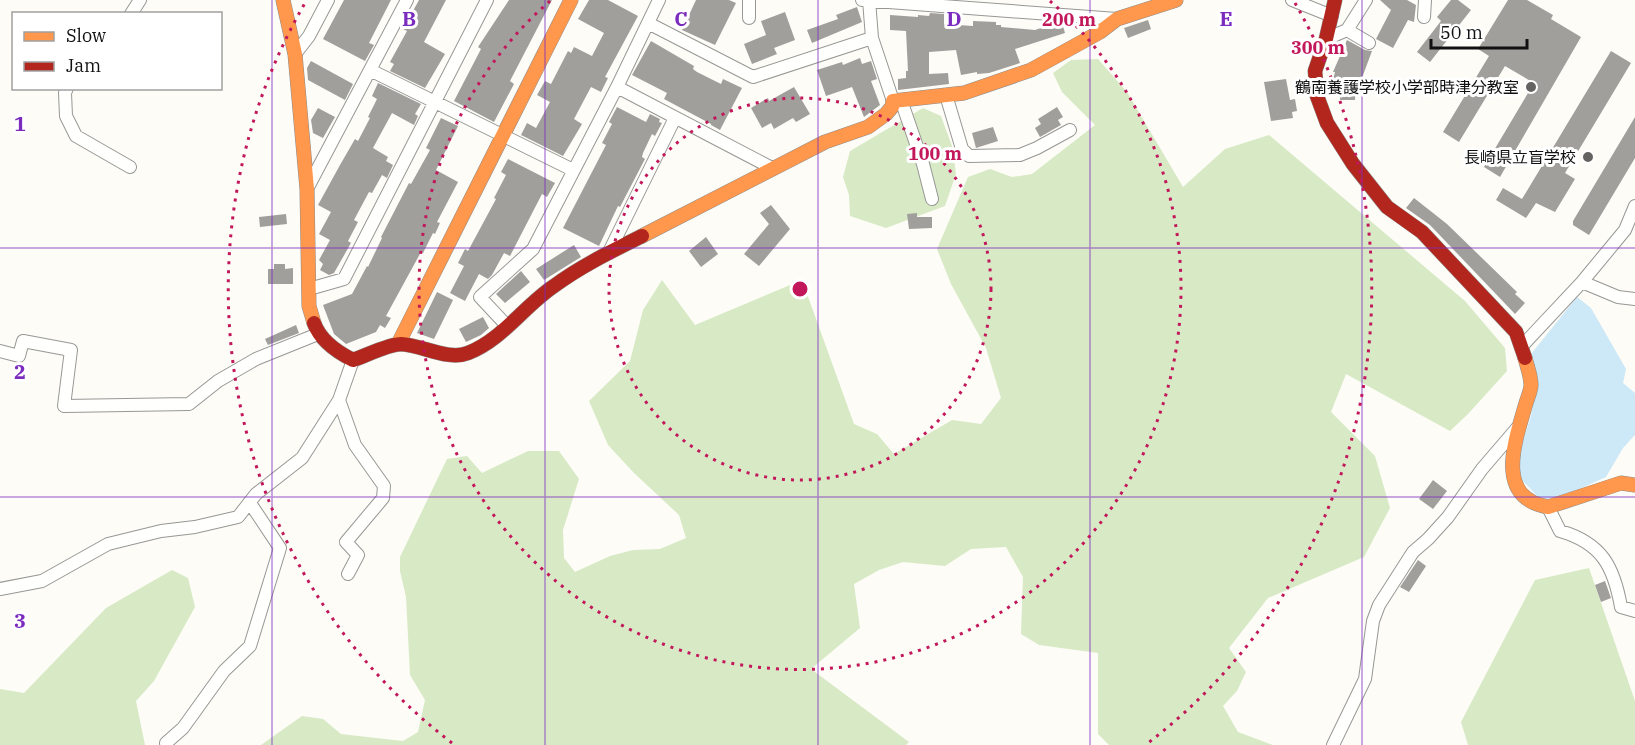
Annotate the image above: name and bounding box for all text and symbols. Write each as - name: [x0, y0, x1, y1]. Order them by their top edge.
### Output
- text: B: [402, 5, 416, 32]
- text: C: [674, 5, 688, 32]
- text: D: [946, 5, 962, 32]
- text: E: [1219, 5, 1233, 32]
- text: 200 m: [1042, 8, 1097, 31]
- legend: [12, 12, 222, 90]
- scale bar: [1431, 12, 1527, 50]
- text: 50 m: [1440, 21, 1483, 44]
- text: Slow: [66, 24, 106, 47]
- text: 300 m: [1291, 36, 1346, 59]
- text: Jam: [66, 54, 101, 77]
- place label: 鶴南養護学校小学部時津分教室: [1295, 77, 1519, 97]
- marker: 鶴南養護学校小学部時津分教室: [1524, 80, 1538, 94]
- text: 1: [14, 110, 26, 137]
- text: 100 m: [908, 142, 963, 165]
- place label: 長崎県立盲学校: [1464, 147, 1576, 167]
- marker: 長崎県立盲学校: [1581, 150, 1595, 164]
- centre of rings: [790, 279, 810, 299]
- text: 2: [14, 358, 26, 385]
- text: 3: [14, 607, 26, 634]

